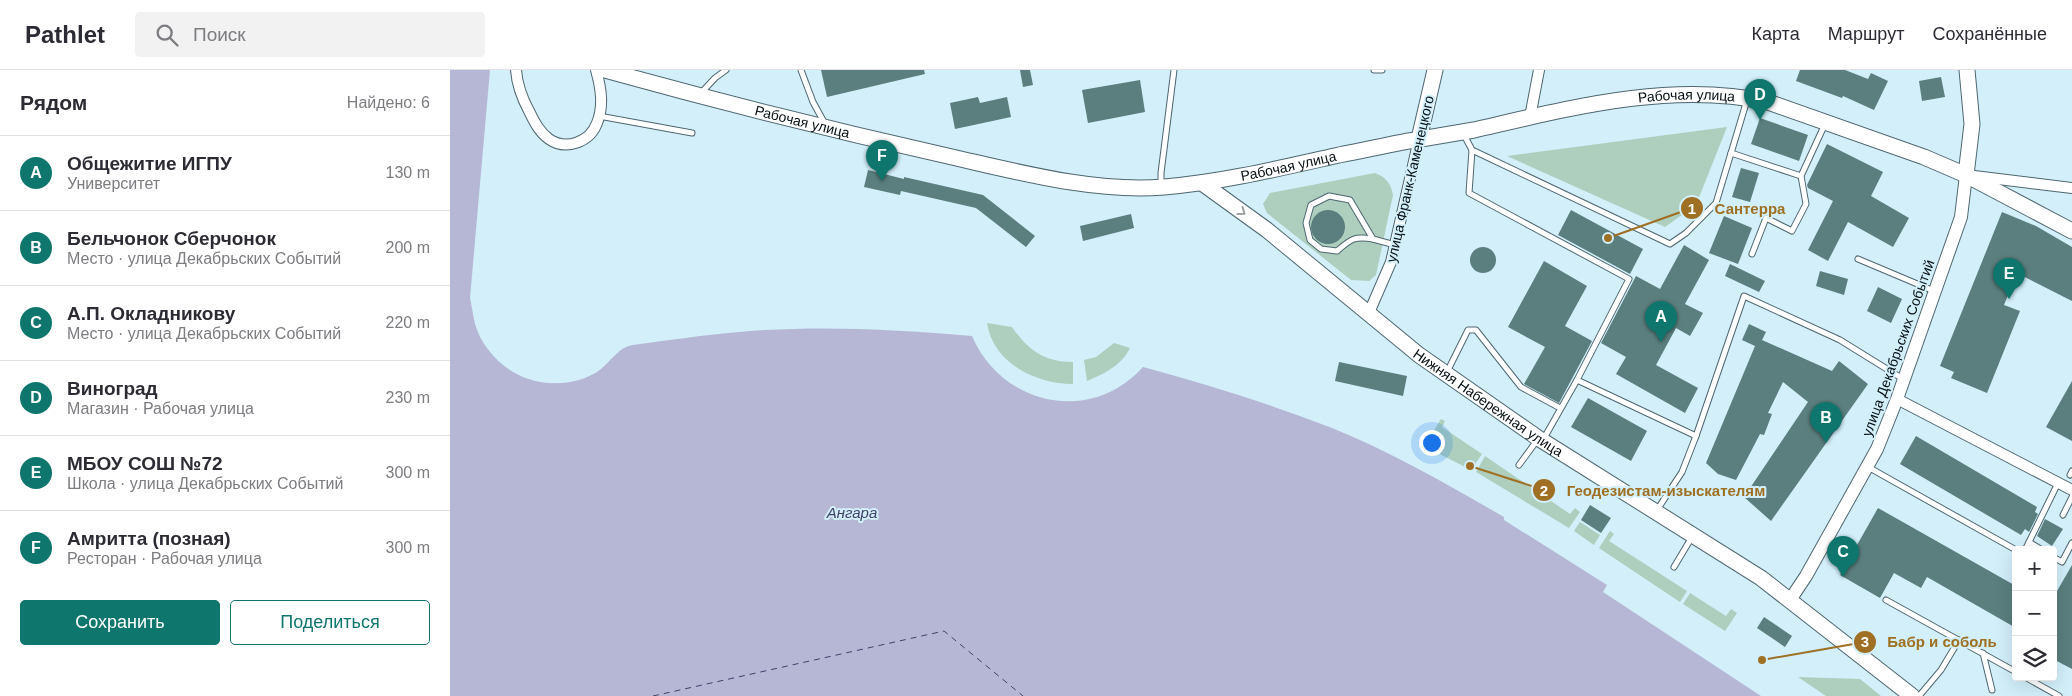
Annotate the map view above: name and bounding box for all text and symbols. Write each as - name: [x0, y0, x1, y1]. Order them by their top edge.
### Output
- search box: [135, 12, 485, 57]
- text: Pathlet: [25, 21, 105, 48]
- icon: search: [153, 21, 181, 49]
- text: Поиск: [193, 24, 246, 45]
- text: Карта: [1752, 24, 1800, 44]
- text: Маршрут: [1828, 24, 1904, 44]
- text: Сохранённые: [1932, 24, 2047, 44]
- pin: D: [1744, 79, 1776, 120]
- street label: Рабочая улица: [1637, 86, 1736, 106]
- text: Рядом: [20, 91, 87, 114]
- text: Найдено: 6: [347, 94, 430, 111]
- street label: улица Франк-Каменецкого: [1383, 94, 1437, 264]
- street label: Рабочая улица: [753, 102, 852, 141]
- pin: F: [866, 140, 898, 181]
- street label: Рабочая улица: [1239, 148, 1338, 184]
- text: Общежитие ИГПУ: [67, 153, 232, 174]
- text: A: [30, 164, 42, 181]
- text: 130 m: [386, 164, 430, 181]
- text: Университет: [67, 175, 160, 192]
- callout: Сантерра: [1680, 193, 1796, 223]
- text: 1: [1688, 200, 1696, 217]
- text: Сантерра: [1715, 200, 1786, 217]
- one-way arrow: [1236, 205, 1245, 215]
- text: Бельчонок Сберчонок: [67, 228, 276, 249]
- text: B: [30, 239, 42, 256]
- text: 200 m: [386, 239, 430, 256]
- text: Место · улица Декабрьских Событий: [67, 250, 341, 267]
- street label: улица Декабрьских Событий: [1859, 257, 1937, 439]
- pin: E: [1993, 258, 2025, 299]
- pin: A: [1645, 301, 1677, 342]
- text: А.П. Окладникову: [67, 303, 235, 324]
- text: C: [30, 314, 42, 331]
- text: 220 m: [386, 314, 430, 331]
- text: Место · улица Декабрьских Событий: [67, 325, 341, 342]
- street label: Нижняя Набережная улица: [1410, 346, 1566, 460]
- text: Виноград: [67, 378, 158, 399]
- text: D: [30, 389, 42, 406]
- text: 230 m: [386, 389, 430, 406]
- text: Магазин · Рабочая улица: [67, 400, 254, 417]
- pin: B: [1810, 402, 1842, 443]
- your location: [1419, 430, 1445, 456]
- text: МБОУ СОШ №72: [67, 453, 223, 474]
- text: E: [31, 464, 41, 481]
- text: 300 m: [386, 464, 430, 481]
- text: Школа · улица Декабрьских Событий: [67, 475, 343, 492]
- callout: Геодезистам-изыскателям: [1531, 475, 1775, 505]
- text: 2: [1540, 482, 1548, 499]
- text: Геодезистам-изыскателям: [1567, 482, 1765, 499]
- water label: Ангара: [826, 504, 877, 521]
- text: Амритта (позная): [67, 528, 231, 549]
- pin: C: [1827, 536, 1859, 577]
- text: F: [31, 539, 41, 556]
- text: 300 m: [386, 539, 430, 556]
- map controls: [2012, 546, 2057, 681]
- button: +: [2012, 546, 2057, 591]
- text: Ресторан · Рабочая улица: [67, 550, 262, 567]
- button: −: [2012, 591, 2057, 636]
- button: Сохранить: [20, 600, 220, 645]
- button: Поделиться: [230, 600, 430, 645]
- callout: Бабр и соболь: [1852, 627, 2007, 657]
- text: 3: [1861, 633, 1869, 650]
- text: Бабр и соболь: [1887, 633, 1997, 650]
- button: layers: [2012, 636, 2057, 681]

